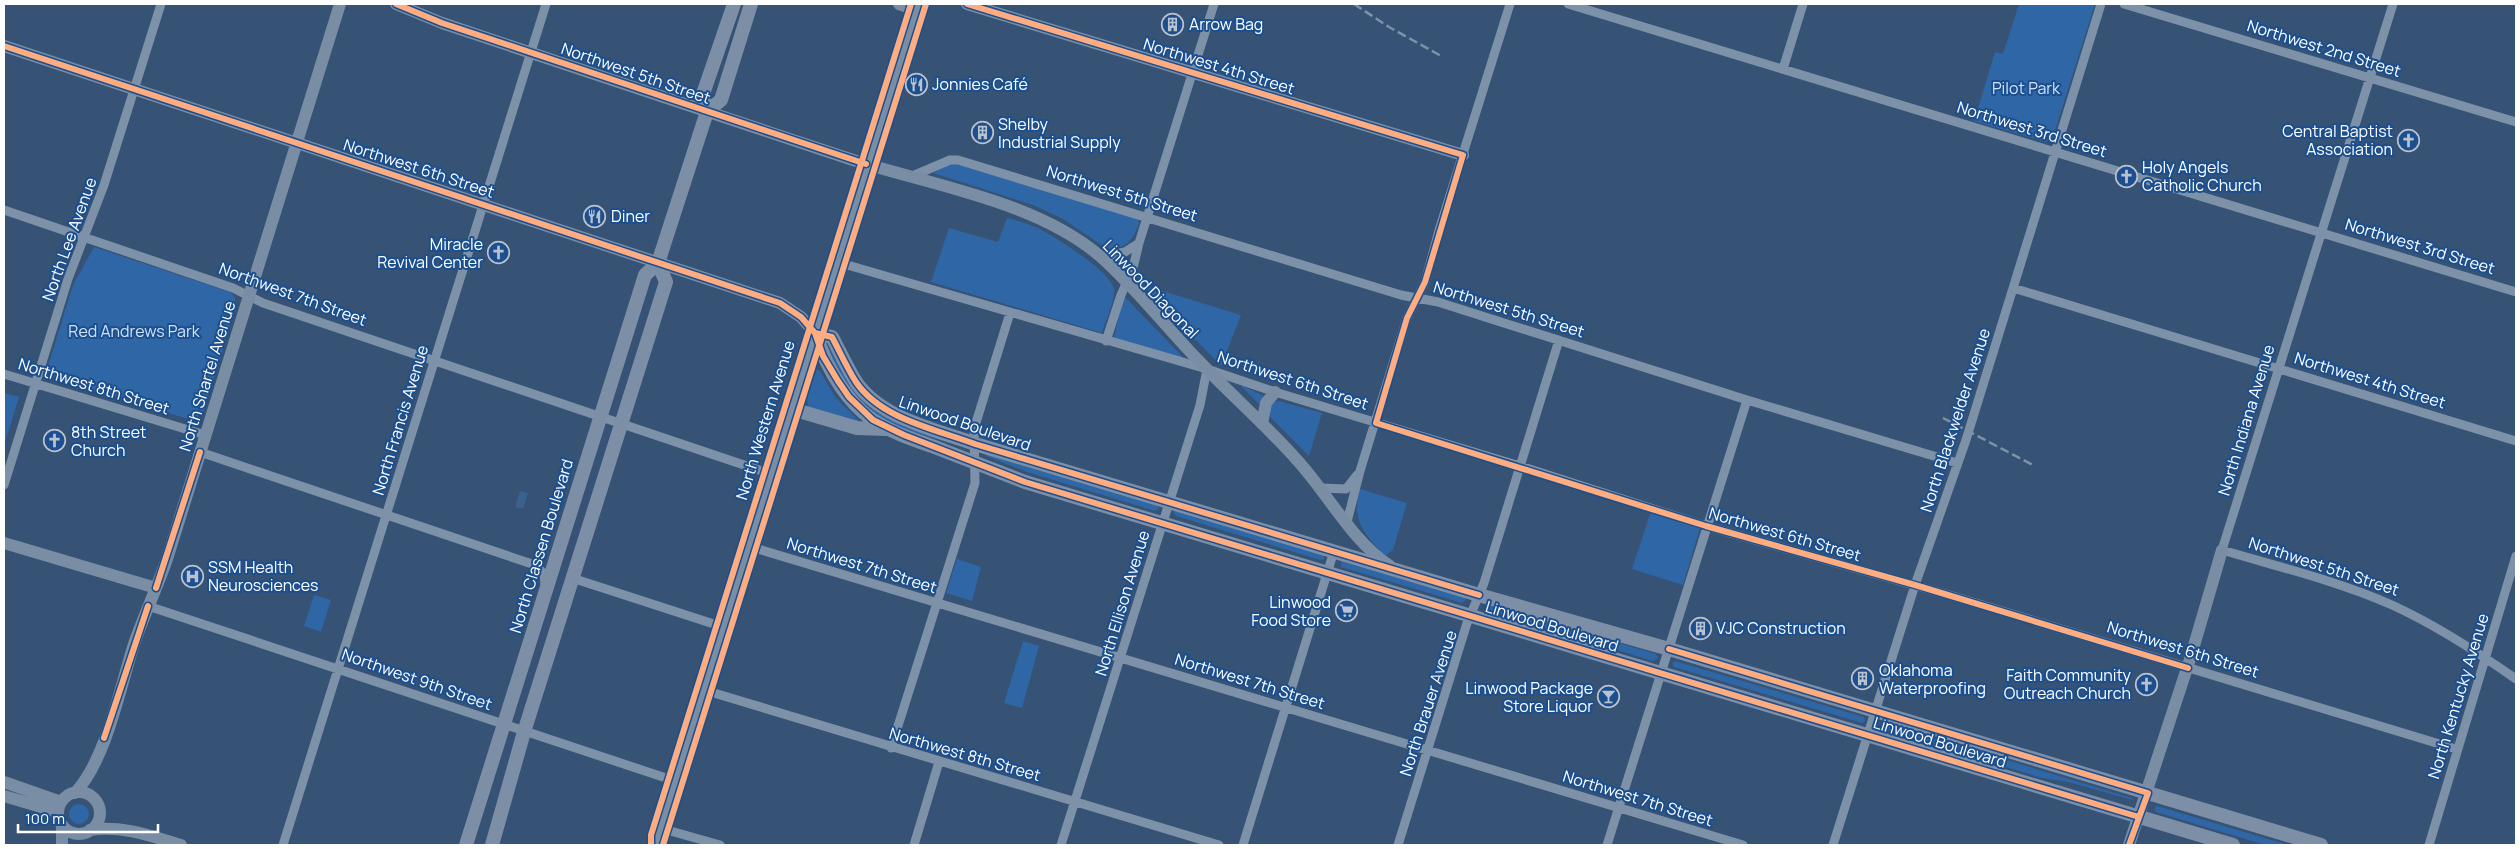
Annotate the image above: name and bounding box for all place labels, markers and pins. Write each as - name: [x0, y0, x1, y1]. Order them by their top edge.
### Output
- building icon: Arrow Bag: [1161, 12, 1185, 36]
- place label: Arrow Bag: [1189, 13, 1263, 35]
- restaurant icon: Jonnies Café: [904, 72, 928, 96]
- place label: Jonnies Café: [932, 73, 1028, 95]
- place label: Shelby Industrial Supply: [998, 113, 1121, 153]
- place label: Central Baptist Association: [2282, 120, 2393, 160]
- building icon: Shelby Industrial Supply: [970, 121, 994, 145]
- church icon: Central Baptist Association: [2397, 128, 2421, 152]
- place label: Holy Angels Catholic Church: [2142, 156, 2262, 196]
- church icon: Holy Angels Catholic Church: [2114, 164, 2138, 188]
- restaurant icon: Diner: [583, 204, 607, 228]
- place label: Diner: [611, 205, 650, 227]
- place label: Miracle Revival Center: [377, 233, 483, 273]
- church icon: Miracle Revival Center: [487, 241, 511, 265]
- place label: 8th Street Church: [71, 421, 146, 461]
- church icon: 8th Street Church: [43, 429, 67, 453]
- place label: SSM Health Neurosciences: [208, 556, 318, 596]
- hospital icon: SSM Health Neurosciences: [180, 564, 204, 588]
- place label: Linwood Food Store: [1251, 591, 1331, 631]
- supermarket icon: Linwood Food Store: [1335, 599, 1359, 623]
- building icon: VJC Construction: [1688, 616, 1712, 640]
- place label: VJC Construction: [1716, 617, 1846, 639]
- place label: Oklahoma Waterproofing: [1879, 659, 1986, 699]
- place label: Faith Community Outreach Church: [2004, 664, 2132, 704]
- building icon: Oklahoma Waterproofing: [1851, 667, 1875, 691]
- church icon: Faith Community Outreach Church: [2135, 672, 2159, 696]
- place label: Linwood Package Store Liquor: [1465, 677, 1593, 717]
- bar icon: Linwood Package Store Liquor: [1597, 685, 1621, 709]

